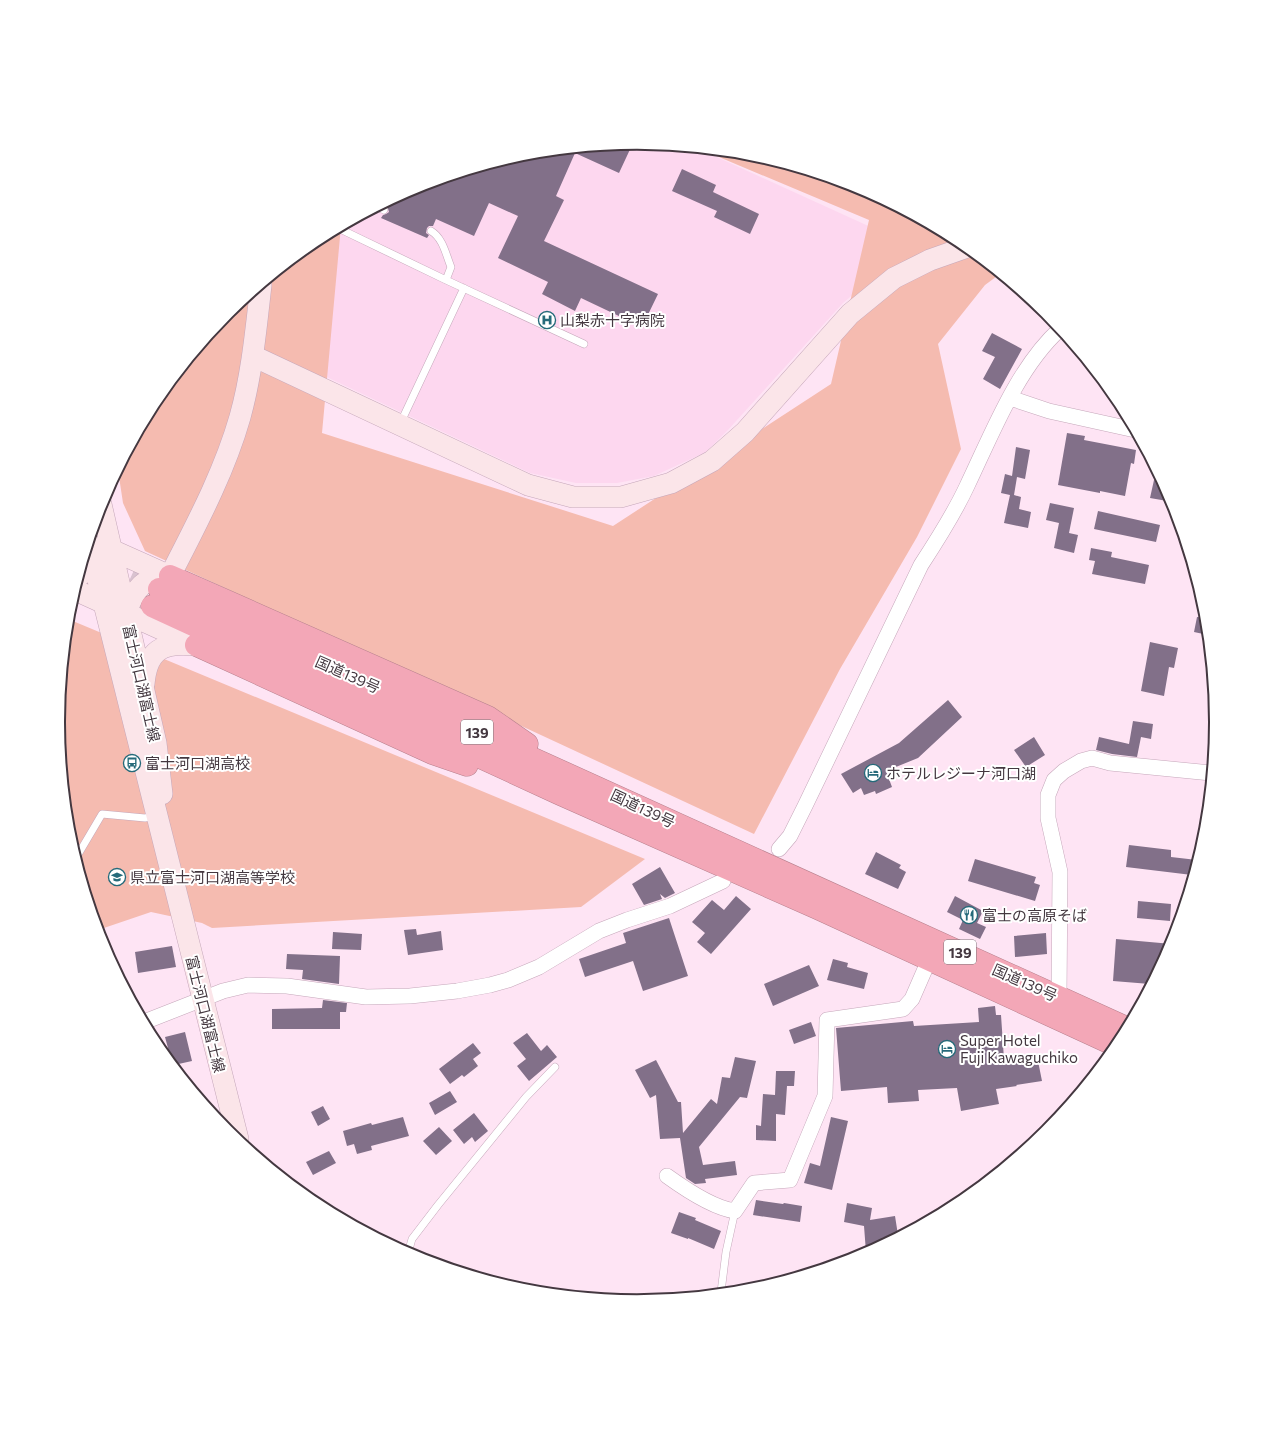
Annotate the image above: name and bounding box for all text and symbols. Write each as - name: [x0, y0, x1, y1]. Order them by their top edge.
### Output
- hospital icon: 山梨赤十字病院: [537, 310, 557, 330]
- place label: 山梨赤十字病院: [560, 311, 665, 329]
- street label: 富士河口湖富士線: [120, 623, 164, 743]
- street label: 国道139号: [313, 652, 383, 696]
- road number: 139: [461, 720, 493, 744]
- bus stop icon: 富士河口湖高校: [122, 753, 142, 773]
- place label: 富士河口湖高校: [145, 754, 250, 772]
- hotel icon: ホテルレジーナ河口湖: [863, 763, 883, 783]
- place label: ホテルレジーナ河口湖: [886, 764, 1036, 782]
- street label: 国道139号: [608, 785, 678, 831]
- school or university icon: 県立富士河口湖高等学校: [107, 867, 127, 887]
- place label: 県立富士河口湖高等学校: [130, 868, 295, 886]
- restaurant icon: 富士の高原そば: [959, 905, 979, 925]
- place label: 富士の高原そば: [982, 906, 1087, 924]
- road number: 139: [944, 940, 976, 964]
- street label: 富士河口湖富士線: [183, 954, 229, 1074]
- street label: 国道139号: [990, 960, 1060, 1004]
- place label: Super Hotel Fuji Kawaguchiko: [960, 1031, 1078, 1066]
- hotel icon: Super Hotel Fuji Kawaguchiko: [937, 1039, 957, 1059]

